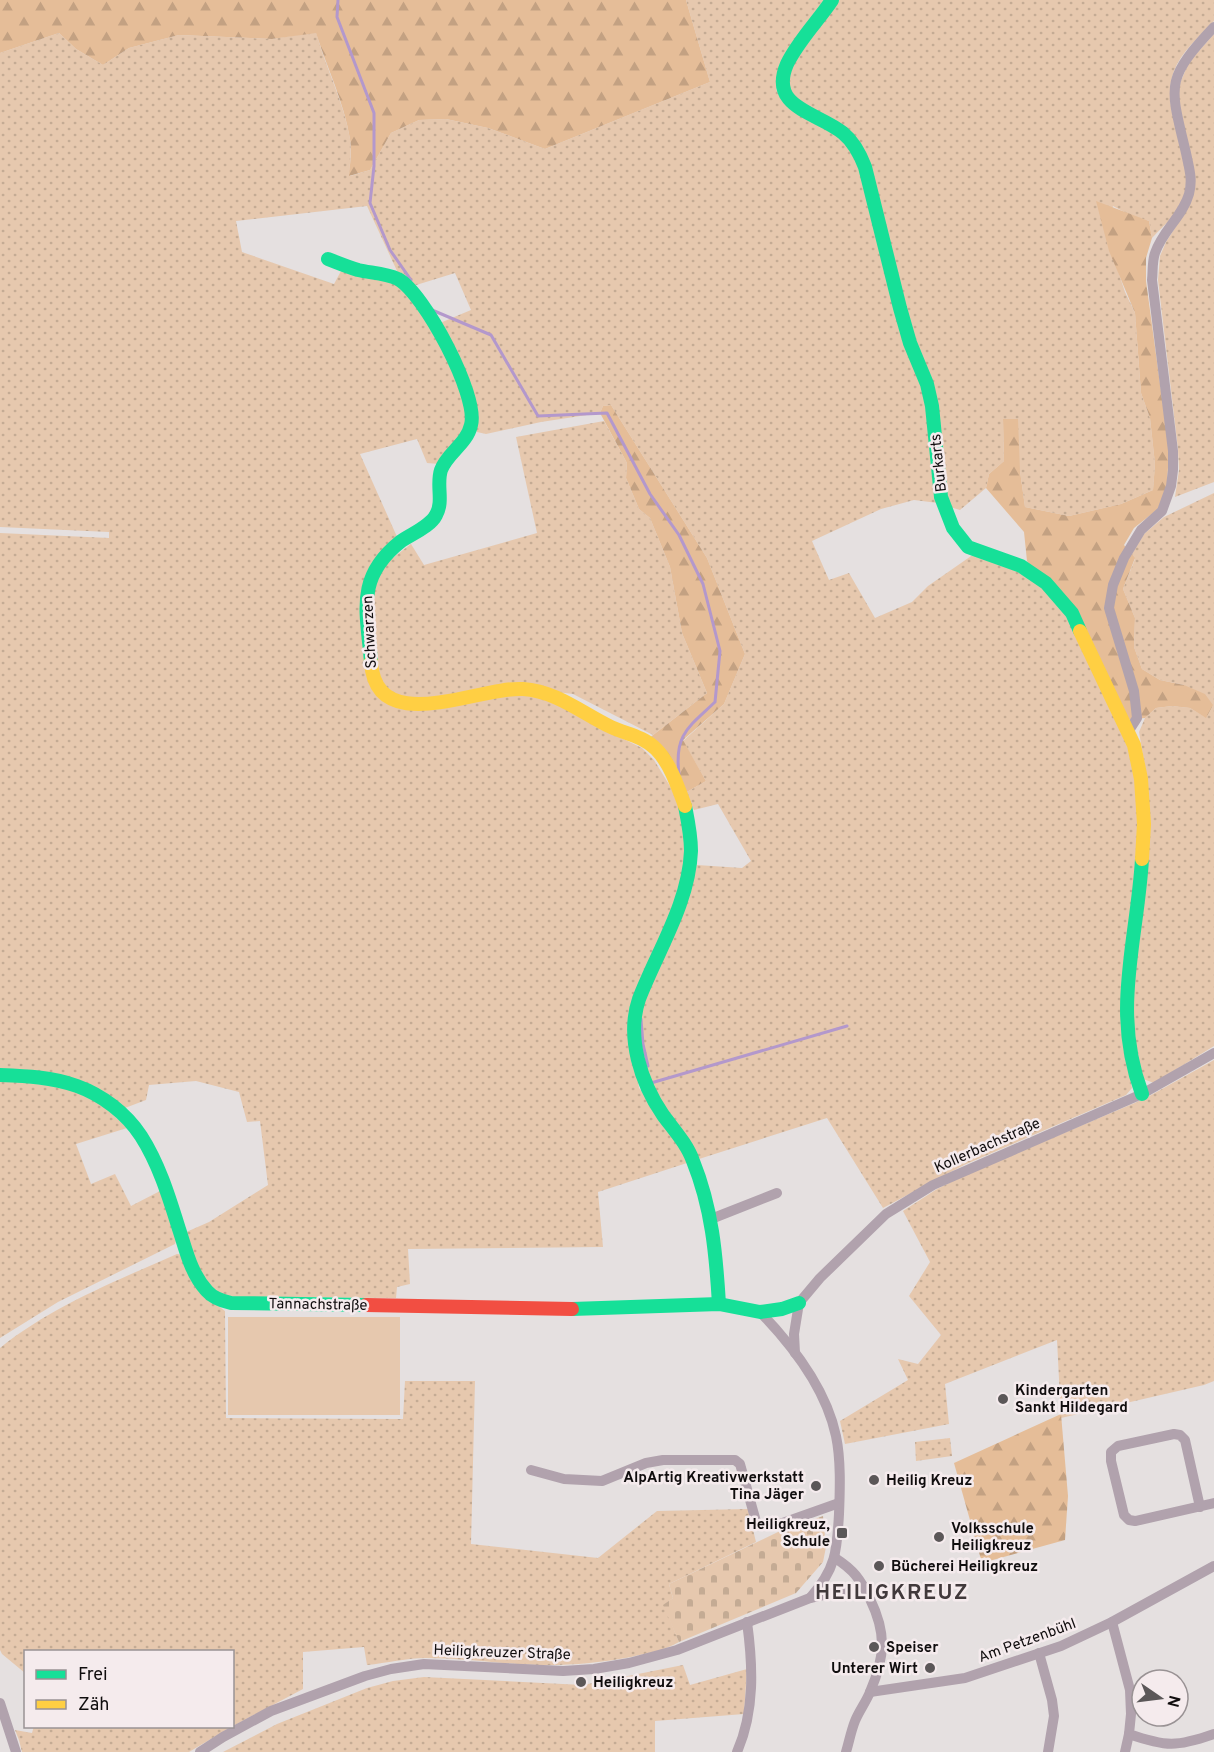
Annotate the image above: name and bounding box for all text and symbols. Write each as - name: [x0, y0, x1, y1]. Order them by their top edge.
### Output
- street label: Burkarts: [927, 433, 952, 493]
- street label: Schwarzen: [359, 595, 382, 669]
- street label: Kollerbachstraße: [932, 1114, 1044, 1178]
- street label: Tannachstraße: [268, 1295, 368, 1316]
- place label: Kindergarten Sankt Hildegard: [1015, 1382, 1128, 1418]
- marker: Kindergarten Sankt Hildegard: [996, 1392, 1010, 1406]
- place label: AlpArtig Kreativwerkstatt Tina Jäger: [623, 1469, 805, 1505]
- place label: Heilig Kreuz: [886, 1472, 972, 1491]
- marker: Heilig Kreuz: [867, 1473, 881, 1487]
- marker: AlpArtig Kreativwerkstatt Tina Jäger: [809, 1479, 823, 1493]
- place label: Heiligkreuz, Schule: [746, 1516, 830, 1552]
- place label: Volksschule Heiligkreuz: [951, 1520, 1034, 1556]
- marker: Heiligkreuz, Schule: [835, 1526, 849, 1540]
- marker: Volksschule Heiligkreuz: [932, 1530, 946, 1544]
- place label: Bücherei Heiligkreuz: [891, 1558, 1038, 1577]
- marker: Bücherei Heiligkreuz: [872, 1559, 886, 1573]
- district label: HEILIGKREUZ: [815, 1580, 969, 1607]
- street label: Am Petzenbühl: [976, 1615, 1079, 1668]
- place label: Speiser: [886, 1639, 939, 1658]
- marker: Speiser: [867, 1640, 881, 1654]
- street label: Heiligkreuzer Straße: [433, 1642, 571, 1665]
- legend: [24, 1650, 234, 1728]
- place label: Unterer Wirt: [831, 1660, 918, 1679]
- marker: Unterer Wirt: [923, 1661, 937, 1675]
- text: Frei: [78, 1664, 108, 1687]
- north arrow: [1130, 1668, 1190, 1728]
- place label: Heiligkreuz: [593, 1674, 673, 1693]
- marker: Heiligkreuz: [574, 1675, 588, 1689]
- text: N: [1162, 1693, 1184, 1709]
- text: Zäh: [78, 1694, 109, 1717]

